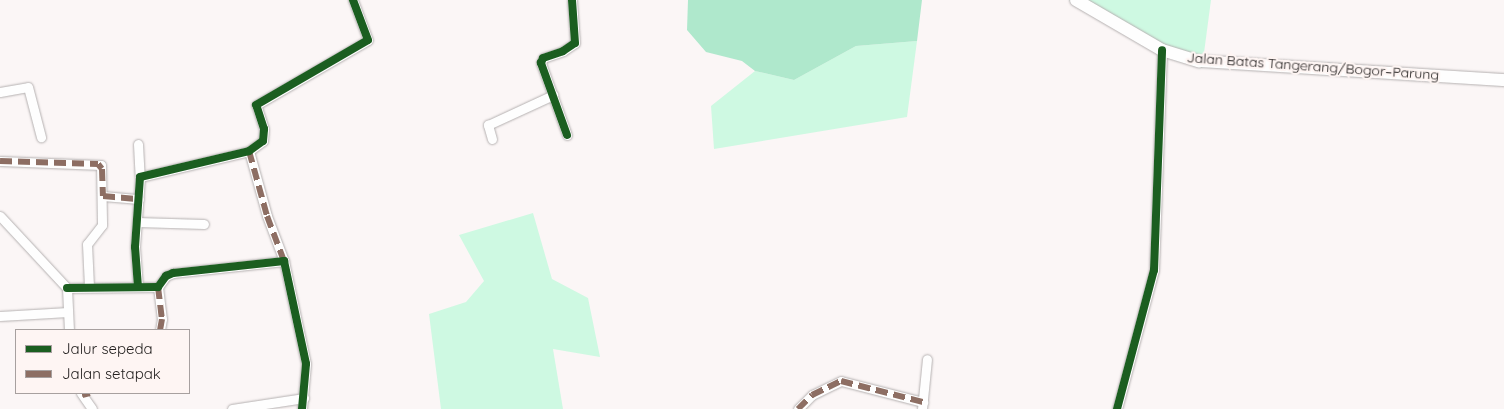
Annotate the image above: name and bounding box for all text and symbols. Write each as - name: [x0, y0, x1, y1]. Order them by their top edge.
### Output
- street label: Jalan Batas Tangerang/Bogor–Parung: [1186, 49, 1440, 83]
- legend: [15, 329, 190, 394]
- text: Jalur sepeda: [62, 339, 153, 358]
- text: Jalan setapak: [62, 364, 161, 383]

